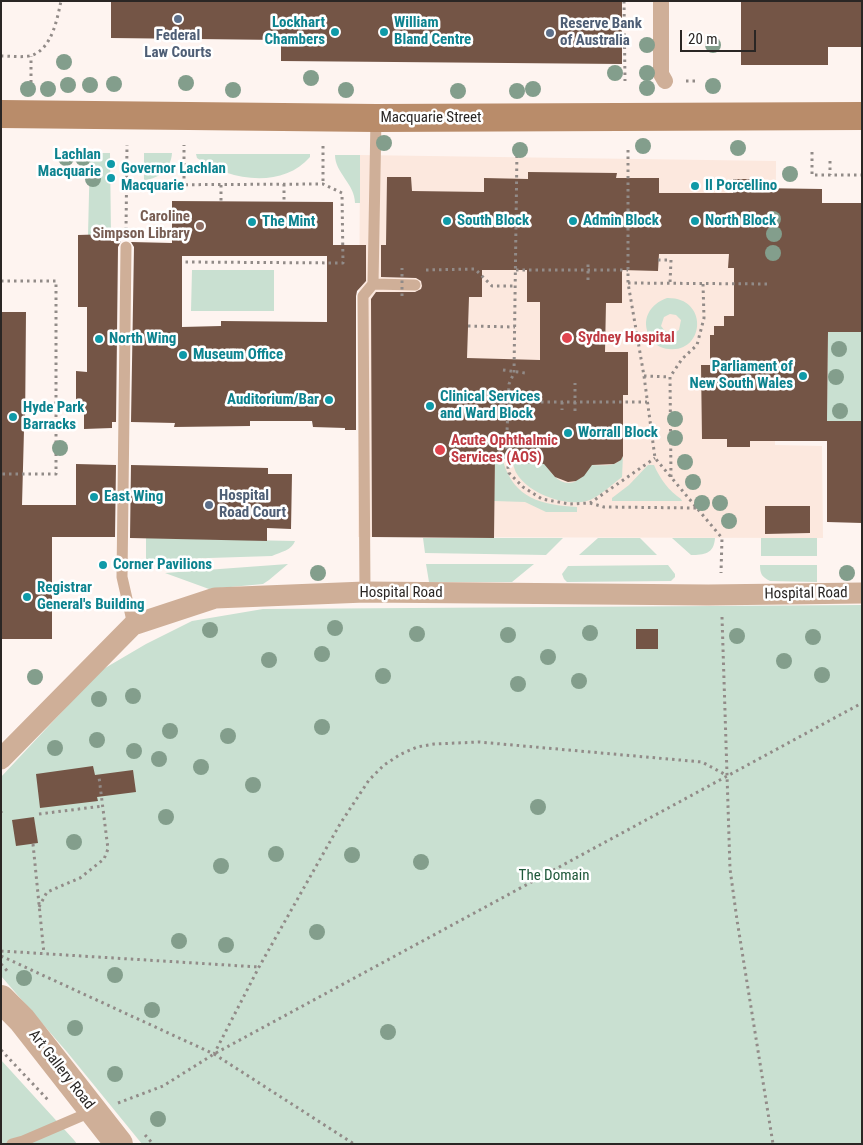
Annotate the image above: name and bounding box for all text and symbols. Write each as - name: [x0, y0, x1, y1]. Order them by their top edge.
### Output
- marker: Federal Law Courts: [172, 13, 184, 25]
- place label: Lockhart Chambers: [264, 14, 325, 49]
- place label: William Bland Centre: [394, 14, 471, 49]
- place label: Reserve Bank of Australia: [560, 15, 642, 50]
- scale bar: [683, 20, 759, 52]
- marker: Lockhart Chambers: [329, 26, 341, 38]
- marker: William Bland Centre: [378, 26, 390, 38]
- place label: Federal Law Courts: [144, 27, 212, 62]
- marker: Reserve Bank of Australia: [544, 27, 556, 39]
- text: 20 m: [688, 30, 718, 48]
- street label: Macquarie Street: [380, 109, 482, 127]
- place label: Lachlan Macquarie: [38, 146, 101, 181]
- marker: Lachlan Macquarie: [105, 158, 117, 170]
- place label: Governor Lachlan Macquarie: [121, 160, 226, 195]
- marker: Governor Lachlan Macquarie: [105, 172, 117, 184]
- place label: Il Porcellino: [705, 177, 777, 195]
- marker: Il Porcellino: [689, 180, 701, 192]
- place label: Caroline Simpson Library: [92, 208, 190, 243]
- place label: South Block: [457, 212, 529, 230]
- place label: Admin Block: [583, 212, 659, 230]
- place label: North Block: [705, 212, 776, 230]
- place label: The Mint: [262, 213, 315, 231]
- marker: South Block: [441, 215, 453, 227]
- marker: Admin Block: [567, 215, 579, 227]
- marker: North Block: [689, 215, 701, 227]
- marker: The Mint: [246, 216, 258, 228]
- marker: Caroline Simpson Library: [194, 220, 206, 232]
- place label: Sydney Hospital: [578, 329, 675, 347]
- place label: North Wing: [109, 330, 176, 348]
- marker: Sydney Hospital: [560, 331, 574, 345]
- marker: North Wing: [93, 333, 105, 345]
- place label: Museum Office: [193, 346, 283, 364]
- marker: Museum Office: [177, 349, 189, 361]
- place label: Parliament of New South Wales: [689, 358, 793, 393]
- marker: Parliament of New South Wales: [797, 370, 809, 382]
- place label: Clinical Services and Ward Block: [440, 388, 540, 423]
- place label: Auditorium/Bar: [227, 391, 319, 409]
- marker: Auditorium/Bar: [323, 394, 335, 406]
- place label: Hyde Park Barracks: [23, 399, 85, 434]
- marker: Clinical Services and Ward Block: [424, 400, 436, 412]
- marker: Hyde Park Barracks: [7, 411, 19, 423]
- place label: Worrall Block: [578, 424, 658, 442]
- marker: Worrall Block: [562, 427, 574, 439]
- place label: Acute Ophthalmic Services (AOS): [451, 432, 558, 467]
- marker: Acute Ophthalmic Services (AOS): [433, 443, 447, 457]
- place label: Hospital Road Court: [219, 487, 286, 522]
- place label: East Wing: [104, 488, 163, 506]
- marker: East Wing: [88, 491, 100, 503]
- marker: Hospital Road Court: [203, 499, 215, 511]
- place label: Corner Pavilions: [113, 556, 212, 574]
- marker: Corner Pavilions: [97, 559, 109, 571]
- place label: Registrar General's Building: [37, 579, 145, 614]
- street label: Hospital Road: [359, 584, 443, 602]
- street label: Hospital Road: [764, 584, 848, 604]
- marker: Registrar General's Building: [21, 591, 33, 603]
- park label: The Domain: [519, 867, 589, 885]
- street label: Art Gallery Road: [24, 1027, 98, 1113]

